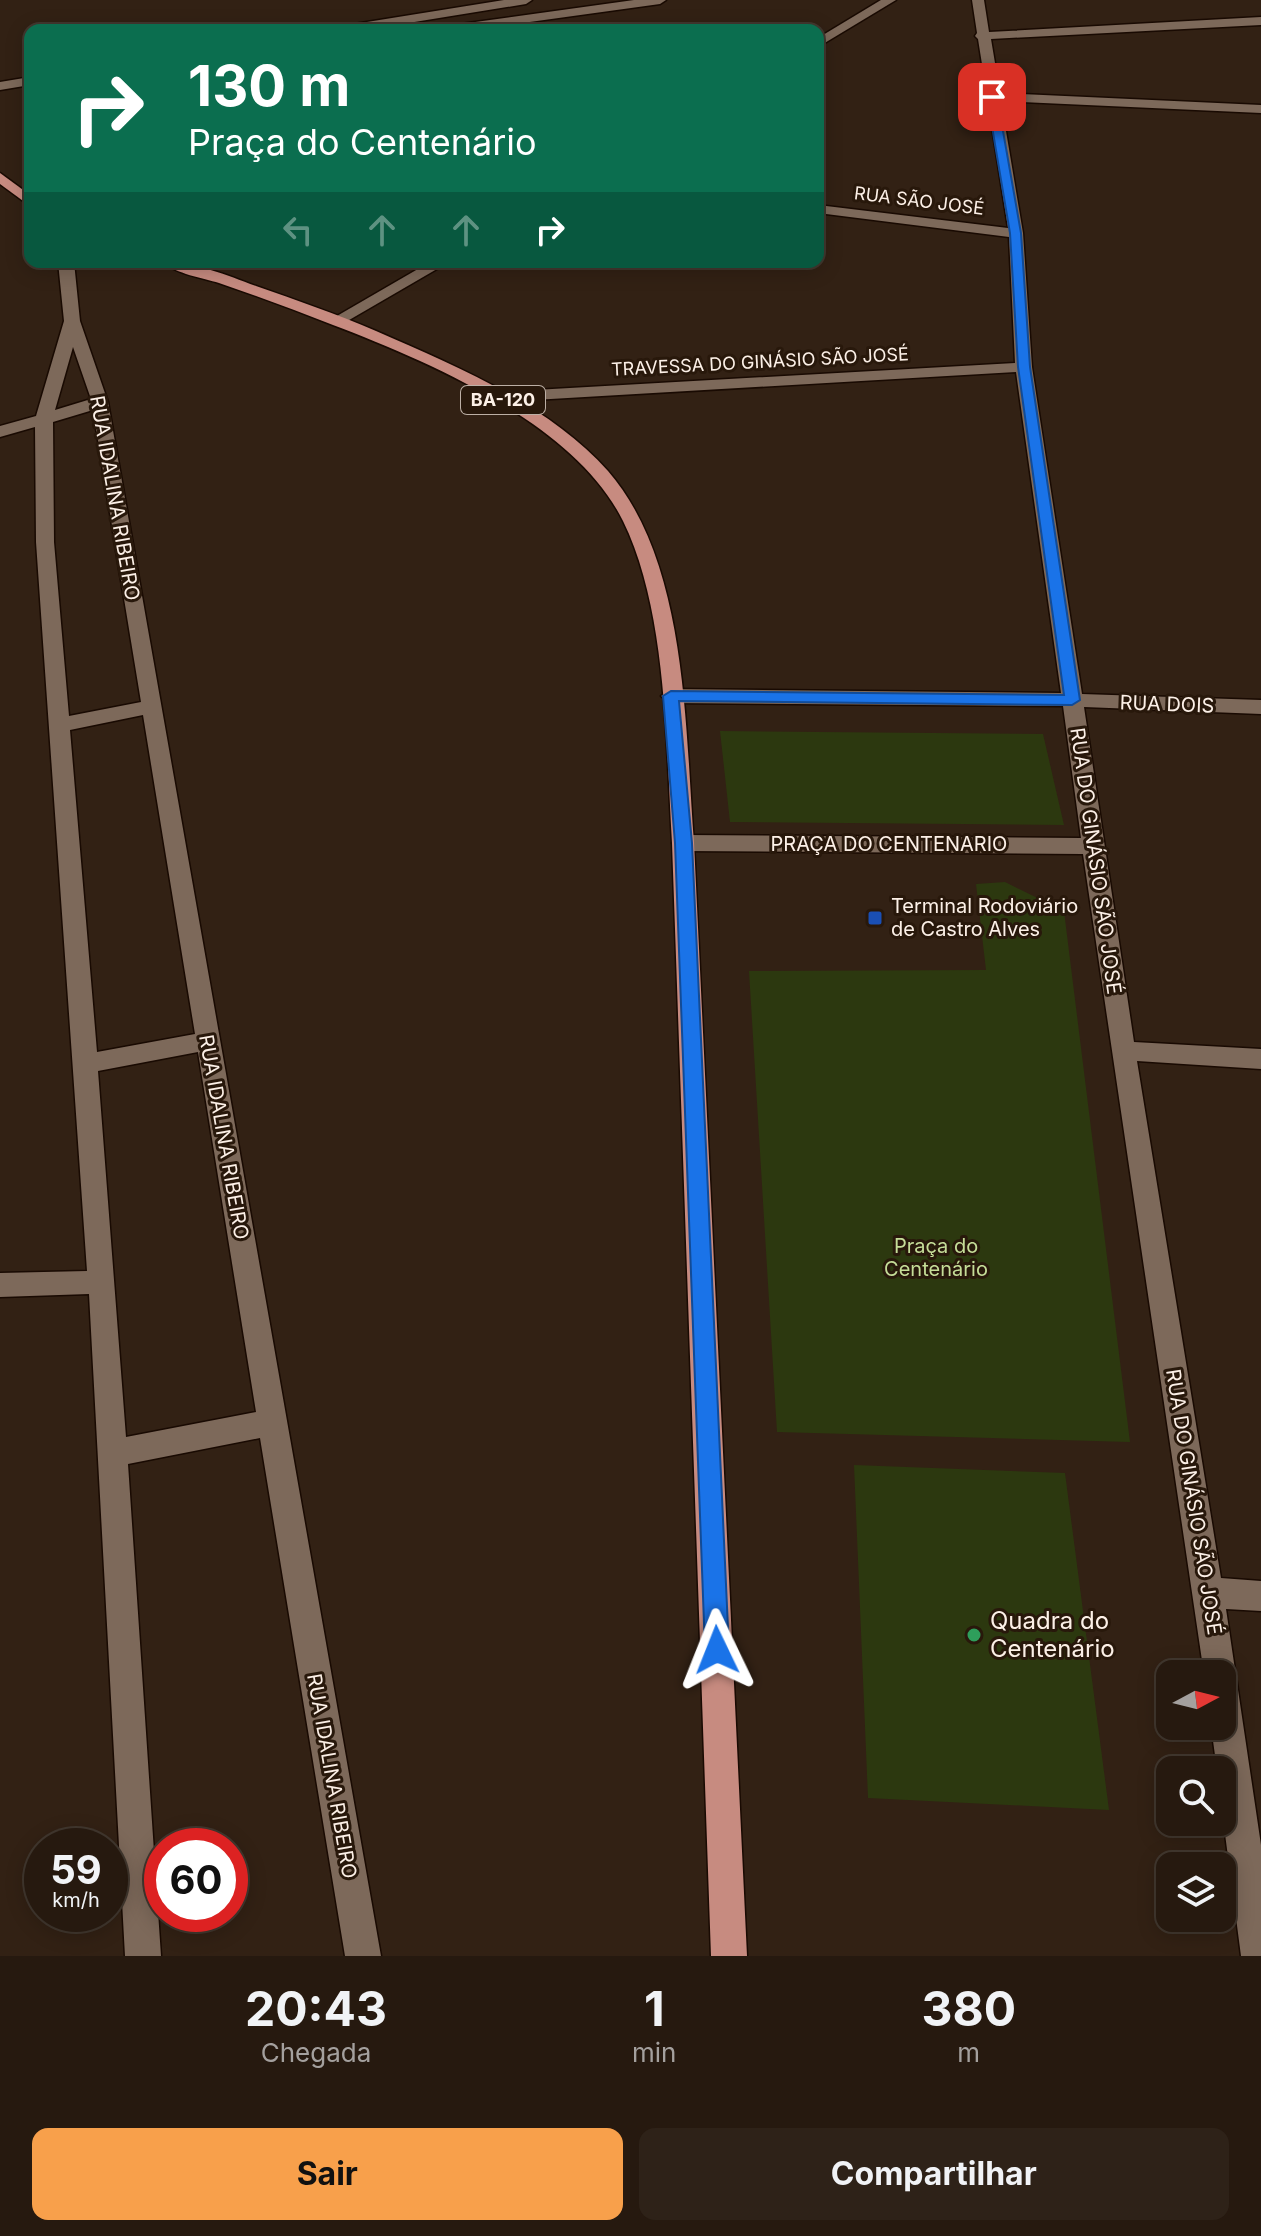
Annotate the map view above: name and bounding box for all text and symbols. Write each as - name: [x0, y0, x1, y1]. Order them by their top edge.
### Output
- text: 130 m: [188, 52, 350, 120]
- icon: right: [56, 56, 160, 160]
- pin: [958, 63, 1026, 131]
- icon: arrive: [970, 75, 1014, 119]
- text: Praça do Centenário: [188, 120, 537, 164]
- street label: RUA SÃO JOSÉ: [853, 181, 985, 219]
- icon: left: [276, 208, 320, 252]
- icon: ahead: [360, 208, 404, 252]
- icon: ahead: [444, 208, 488, 252]
- icon: right: [528, 208, 572, 252]
- street label: TRAVESSA DO GINÁSIO SÃO JOSÉ: [611, 342, 909, 380]
- road number: BA-120: [461, 386, 545, 414]
- street label: RUA IDALINA RIBEIRO: [85, 394, 145, 602]
- street label: RUA DOIS: [1119, 690, 1215, 718]
- street label: RUA DO GINÁSIO SÃO JOSÉ: [1065, 726, 1128, 996]
- street label: PRAÇA DO CENTENARIO: [771, 832, 1007, 856]
- place label: Terminal Rodoviário de Castro Alves: [891, 894, 1078, 941]
- marker: Terminal Rodoviário de Castro Alves: [866, 909, 884, 927]
- street label: RUA IDALINA RIBEIRO: [194, 1033, 254, 1241]
- park label: Praça do Centenário: [884, 1234, 988, 1281]
- street label: RUA DO GINÁSIO SÃO JOSÉ: [1161, 1367, 1228, 1637]
- place label: Quadra do Centenário: [990, 1606, 1115, 1663]
- position arrow: [675, 1608, 759, 1692]
- marker: Quadra do Centenário: [965, 1626, 983, 1644]
- north arrow: [1156, 1660, 1236, 1740]
- map controls: [1156, 1660, 1236, 1932]
- street label: RUA IDALINA RIBEIRO: [302, 1672, 362, 1880]
- button: search: [1156, 1756, 1236, 1836]
- speed limit sign: 60: [144, 1828, 248, 1932]
- text: 59: [50, 1845, 102, 1894]
- button: layers: [1156, 1852, 1236, 1932]
- text: km/h: [52, 1888, 100, 1912]
- text: 20:43: [245, 1979, 387, 2038]
- text: 1: [644, 1979, 665, 2038]
- text: 380: [921, 1979, 1016, 2038]
- text: Chegada: [261, 2037, 371, 2068]
- text: min: [632, 2037, 676, 2068]
- text: m: [957, 2037, 980, 2068]
- button: Sair: [32, 2128, 623, 2220]
- button: Compartilhar: [639, 2128, 1229, 2220]

